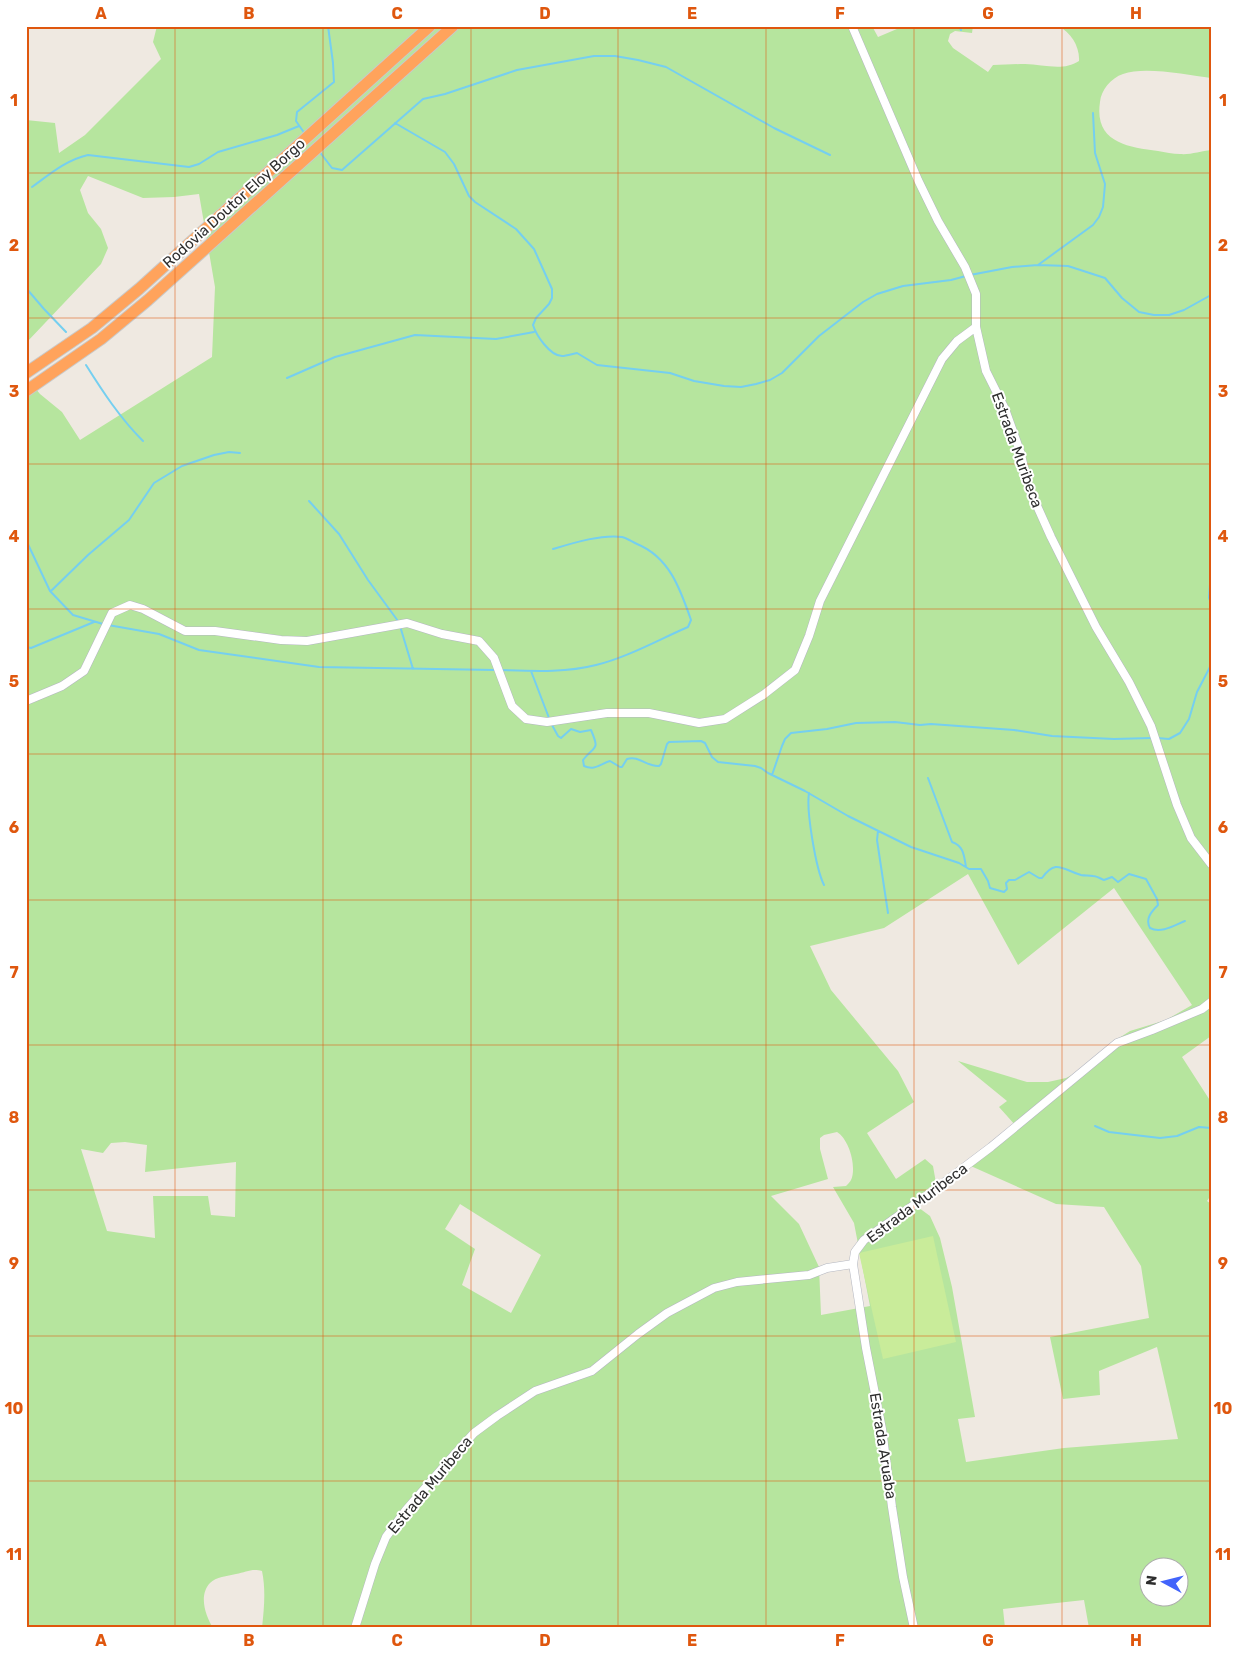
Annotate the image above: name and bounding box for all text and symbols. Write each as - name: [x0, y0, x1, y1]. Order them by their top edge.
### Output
- text: A: [95, 4, 107, 23]
- text: B: [243, 4, 255, 23]
- text: C: [391, 4, 403, 23]
- text: D: [539, 4, 551, 23]
- text: E: [687, 4, 697, 23]
- text: F: [835, 4, 845, 23]
- text: G: [982, 4, 994, 23]
- text: H: [1130, 4, 1142, 23]
- text: 1: [10, 91, 18, 110]
- text: 1: [1219, 91, 1227, 110]
- street label: Rodovia Doutor Eloy Borgo: [159, 134, 309, 272]
- text: 2: [9, 236, 19, 255]
- text: 2: [1218, 236, 1228, 255]
- text: 3: [9, 382, 19, 401]
- text: 3: [1218, 382, 1228, 401]
- street label: Estrada Muribeca: [988, 390, 1046, 510]
- text: 4: [9, 527, 20, 546]
- text: 4: [1218, 527, 1229, 546]
- text: 5: [9, 672, 19, 691]
- text: 5: [1218, 672, 1228, 691]
- text: 6: [9, 818, 19, 837]
- text: 6: [1218, 818, 1228, 837]
- text: 7: [9, 963, 19, 982]
- text: 7: [1218, 963, 1228, 982]
- text: 8: [9, 1108, 20, 1127]
- text: 8: [1218, 1108, 1229, 1127]
- street label: Estrada Muribeca: [863, 1159, 971, 1247]
- text: 9: [9, 1254, 19, 1273]
- text: 9: [1218, 1254, 1228, 1273]
- street label: Estrada Aruaba: [866, 1392, 900, 1500]
- text: 10: [5, 1399, 24, 1418]
- text: 10: [1214, 1399, 1233, 1418]
- street label: Estrada Muribeca: [384, 1433, 476, 1537]
- text: 11: [6, 1545, 22, 1564]
- text: 11: [1215, 1545, 1231, 1564]
- north arrow: [1140, 1556, 1190, 1606]
- text: N: [1143, 1574, 1161, 1587]
- text: A: [95, 1631, 107, 1650]
- text: B: [243, 1631, 255, 1650]
- text: C: [391, 1631, 403, 1650]
- text: D: [539, 1631, 551, 1650]
- text: E: [687, 1631, 697, 1650]
- text: F: [835, 1631, 845, 1650]
- text: G: [982, 1631, 994, 1650]
- text: H: [1130, 1631, 1142, 1650]

